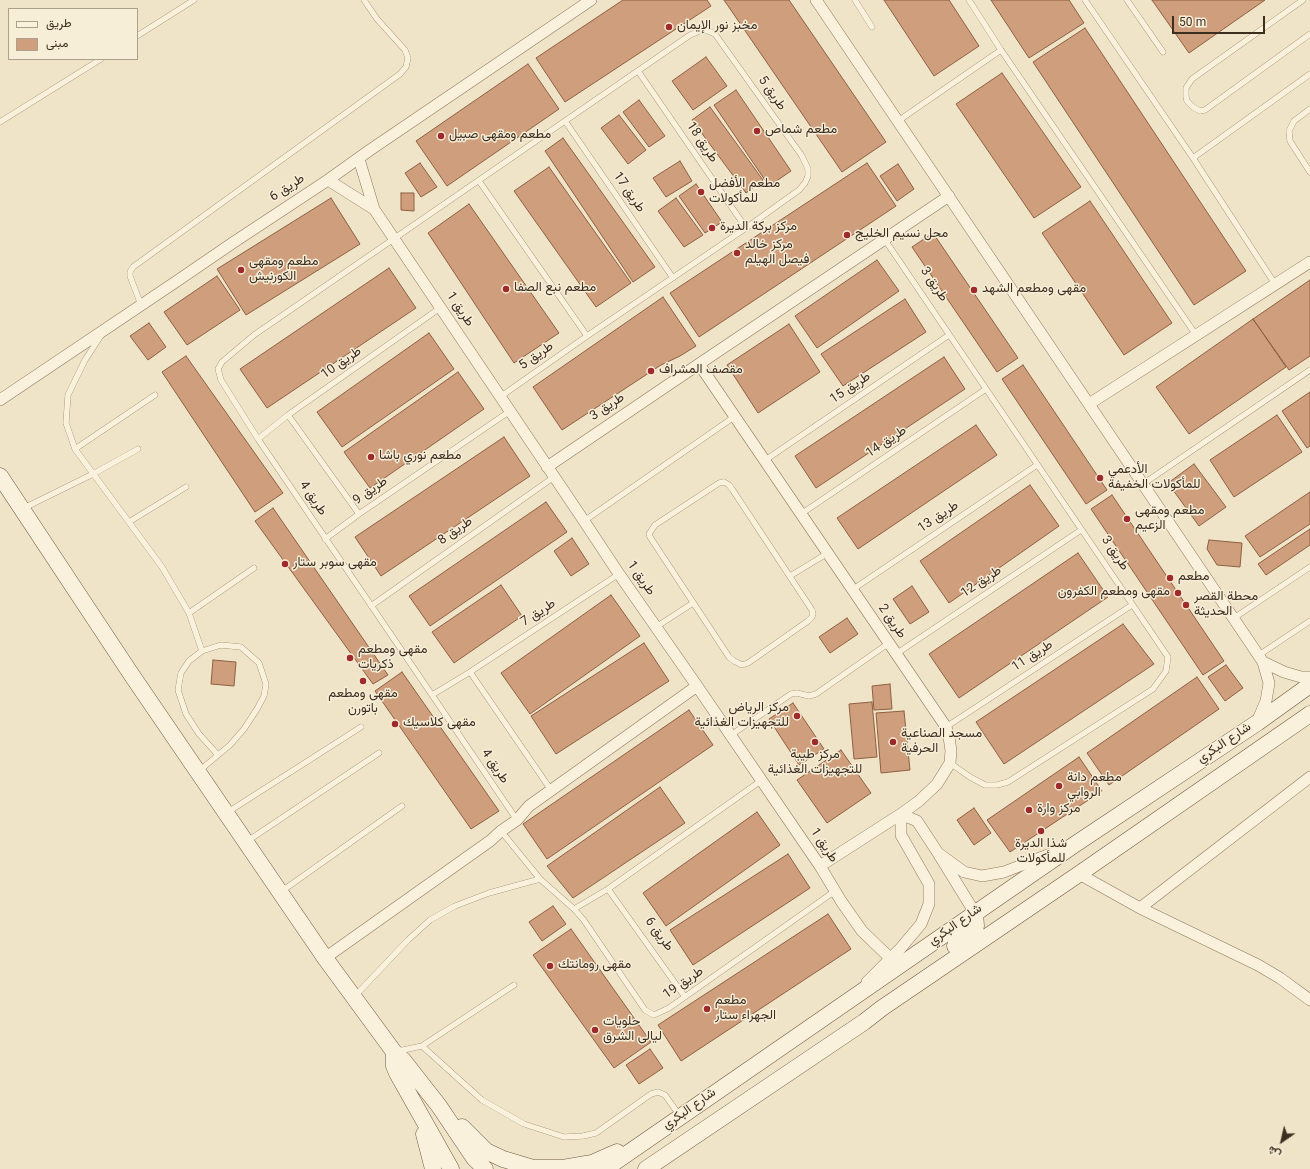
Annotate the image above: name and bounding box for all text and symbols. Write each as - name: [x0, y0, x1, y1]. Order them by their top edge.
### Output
- legend: [8, 8, 138, 60]
- scale bar: [1174, 8, 1267, 34]
- text: 50 m: [1179, 14, 1206, 32]
- text: طريق: [46, 15, 71, 33]
- place label: مخبز نور الإيمان: [677, 19, 757, 35]
- marker: مخبز نور الإيمان: [664, 22, 674, 32]
- text: مبنى: [46, 35, 68, 53]
- street label: طريق 5: [754, 74, 788, 114]
- street label: طريق 18: [682, 120, 720, 166]
- place label: مطعم شماص: [765, 123, 837, 139]
- marker: مطعم شماص: [752, 126, 762, 136]
- place label: مطعم ومقهى صبيل: [449, 128, 551, 144]
- marker: مطعم ومقهى صبيل: [436, 131, 446, 141]
- street label: طريق 17: [609, 170, 647, 216]
- street label: طريق 6: [268, 172, 308, 206]
- place label: مطعم الأفضل للمأكولات: [709, 177, 780, 208]
- marker: مطعم الأفضل للمأكولات: [696, 187, 706, 197]
- place label: مركز بركة الديرة: [720, 220, 797, 236]
- marker: مركز بركة الديرة: [707, 223, 717, 233]
- place label: محل نسيم الخليج: [855, 227, 948, 243]
- marker: محل نسيم الخليج: [842, 230, 852, 240]
- place label: مركز خالد فيصل الهيلم: [745, 238, 809, 269]
- marker: مركز خالد فيصل الهيلم: [732, 248, 742, 258]
- place label: مطعم ومقهى الكورنيش: [249, 255, 318, 286]
- marker: مطعم ومقهى الكورنيش: [236, 265, 246, 275]
- street label: طريق 3: [916, 265, 950, 305]
- place label: مطعم نبع الصفا: [514, 281, 596, 297]
- place label: مقهى ومطعم الشهد: [982, 282, 1086, 298]
- marker: مطعم نبع الصفا: [501, 284, 511, 294]
- marker: مقهى ومطعم الشهد: [969, 285, 979, 295]
- street label: طريق 1: [442, 290, 476, 330]
- street label: طريق 5: [517, 340, 557, 374]
- street label: طريق 10: [319, 345, 365, 383]
- place label: مقصف المشراف: [659, 363, 743, 379]
- marker: مقصف المشراف: [646, 366, 656, 376]
- street label: طريق 15: [828, 370, 874, 408]
- street label: طريق 3: [588, 391, 628, 425]
- street label: طريق 14: [864, 424, 910, 462]
- place label: مطعم نوري باشا: [379, 449, 461, 465]
- marker: مطعم نوري باشا: [366, 452, 376, 462]
- place label: الأدعمي للمأكولات الخفيفة: [1108, 463, 1201, 494]
- marker: الأدعمي للمأكولات الخفيفة: [1095, 473, 1105, 483]
- street label: طريق 9: [351, 475, 391, 509]
- street label: طريق 4: [295, 479, 329, 519]
- street label: طريق 13: [916, 499, 962, 537]
- place label: مطعم ومقهى الزعيم: [1135, 504, 1204, 535]
- marker: مطعم ومقهى الزعيم: [1122, 514, 1132, 524]
- street label: طريق 8: [436, 515, 476, 549]
- street label: طريق 3: [1097, 534, 1131, 574]
- place label: مقهى سوبر ستار: [293, 556, 377, 572]
- marker: مقهى سوبر ستار: [280, 559, 290, 569]
- street label: طريق 1: [623, 559, 657, 599]
- street label: طريق 12: [959, 564, 1005, 602]
- place label: مطعم: [1178, 570, 1209, 586]
- marker: مطعم: [1165, 573, 1175, 583]
- place label: مقهى ومطعم الكفرون: [1058, 585, 1170, 601]
- marker: مقهى ومطعم الكفرون: [1173, 588, 1183, 598]
- place label: محطة القصر الحديثة: [1194, 590, 1258, 621]
- street label: طريق 7: [519, 597, 559, 631]
- marker: محطة القصر الحديثة: [1181, 600, 1191, 610]
- street label: طريق 2: [874, 602, 908, 642]
- street label: طريق 11: [1010, 638, 1056, 676]
- place label: مقهى ومطعم ذكريات: [358, 643, 427, 674]
- marker: مقهى ومطعم ذكريات: [345, 653, 355, 663]
- marker: مقهى ومطعم باتورن: [358, 676, 368, 686]
- place label: مقهى ومطعم باتورن: [328, 687, 398, 718]
- place label: مركز الرياض للتجهيزات الغذائية: [694, 701, 789, 732]
- marker: مركز الرياض للتجهيزات الغذائية: [792, 711, 802, 721]
- place label: مقهى كلاسيك: [403, 716, 476, 732]
- marker: مقهى كلاسيك: [390, 719, 400, 729]
- street label: شارع البكري: [1195, 720, 1255, 768]
- place label: مسجد الصناعية الحرفية: [901, 727, 982, 758]
- marker: مركز طيبة للتجهيزات الغذائية: [810, 737, 820, 747]
- marker: مسجد الصناعية الحرفية: [888, 737, 898, 747]
- street label: طريق 4: [477, 747, 511, 787]
- place label: مركز طيبة للتجهيزات الغذائية: [768, 748, 862, 779]
- place label: مطعم دانة الروابي: [1067, 771, 1122, 802]
- marker: مطعم دانة الروابي: [1054, 781, 1064, 791]
- place label: مركز وارة: [1037, 802, 1080, 818]
- marker: مركز وارة: [1024, 805, 1034, 815]
- street label: طريق 1: [806, 826, 840, 866]
- marker: شذا الديرة للمأكولات: [1036, 826, 1046, 836]
- place label: شذا الديرة للمأكولات: [1015, 837, 1067, 868]
- street label: شارع البكري: [926, 902, 986, 950]
- street label: طريق 6: [640, 915, 676, 955]
- place label: مقهى رومانتك: [558, 958, 631, 974]
- marker: مقهى رومانتك: [545, 961, 555, 971]
- street label: طريق 19: [661, 965, 707, 1003]
- place label: مطعم الجهراء ستار: [715, 994, 776, 1025]
- marker: مطعم الجهراء ستار: [702, 1004, 712, 1014]
- place label: حلويات ليالى الشرق: [603, 1015, 662, 1046]
- marker: حلويات ليالى الشرق: [590, 1025, 600, 1035]
- street label: شارع البكري: [660, 1086, 720, 1134]
- north arrow: [1262, 1121, 1302, 1161]
- text: ش: [1265, 1141, 1285, 1162]

